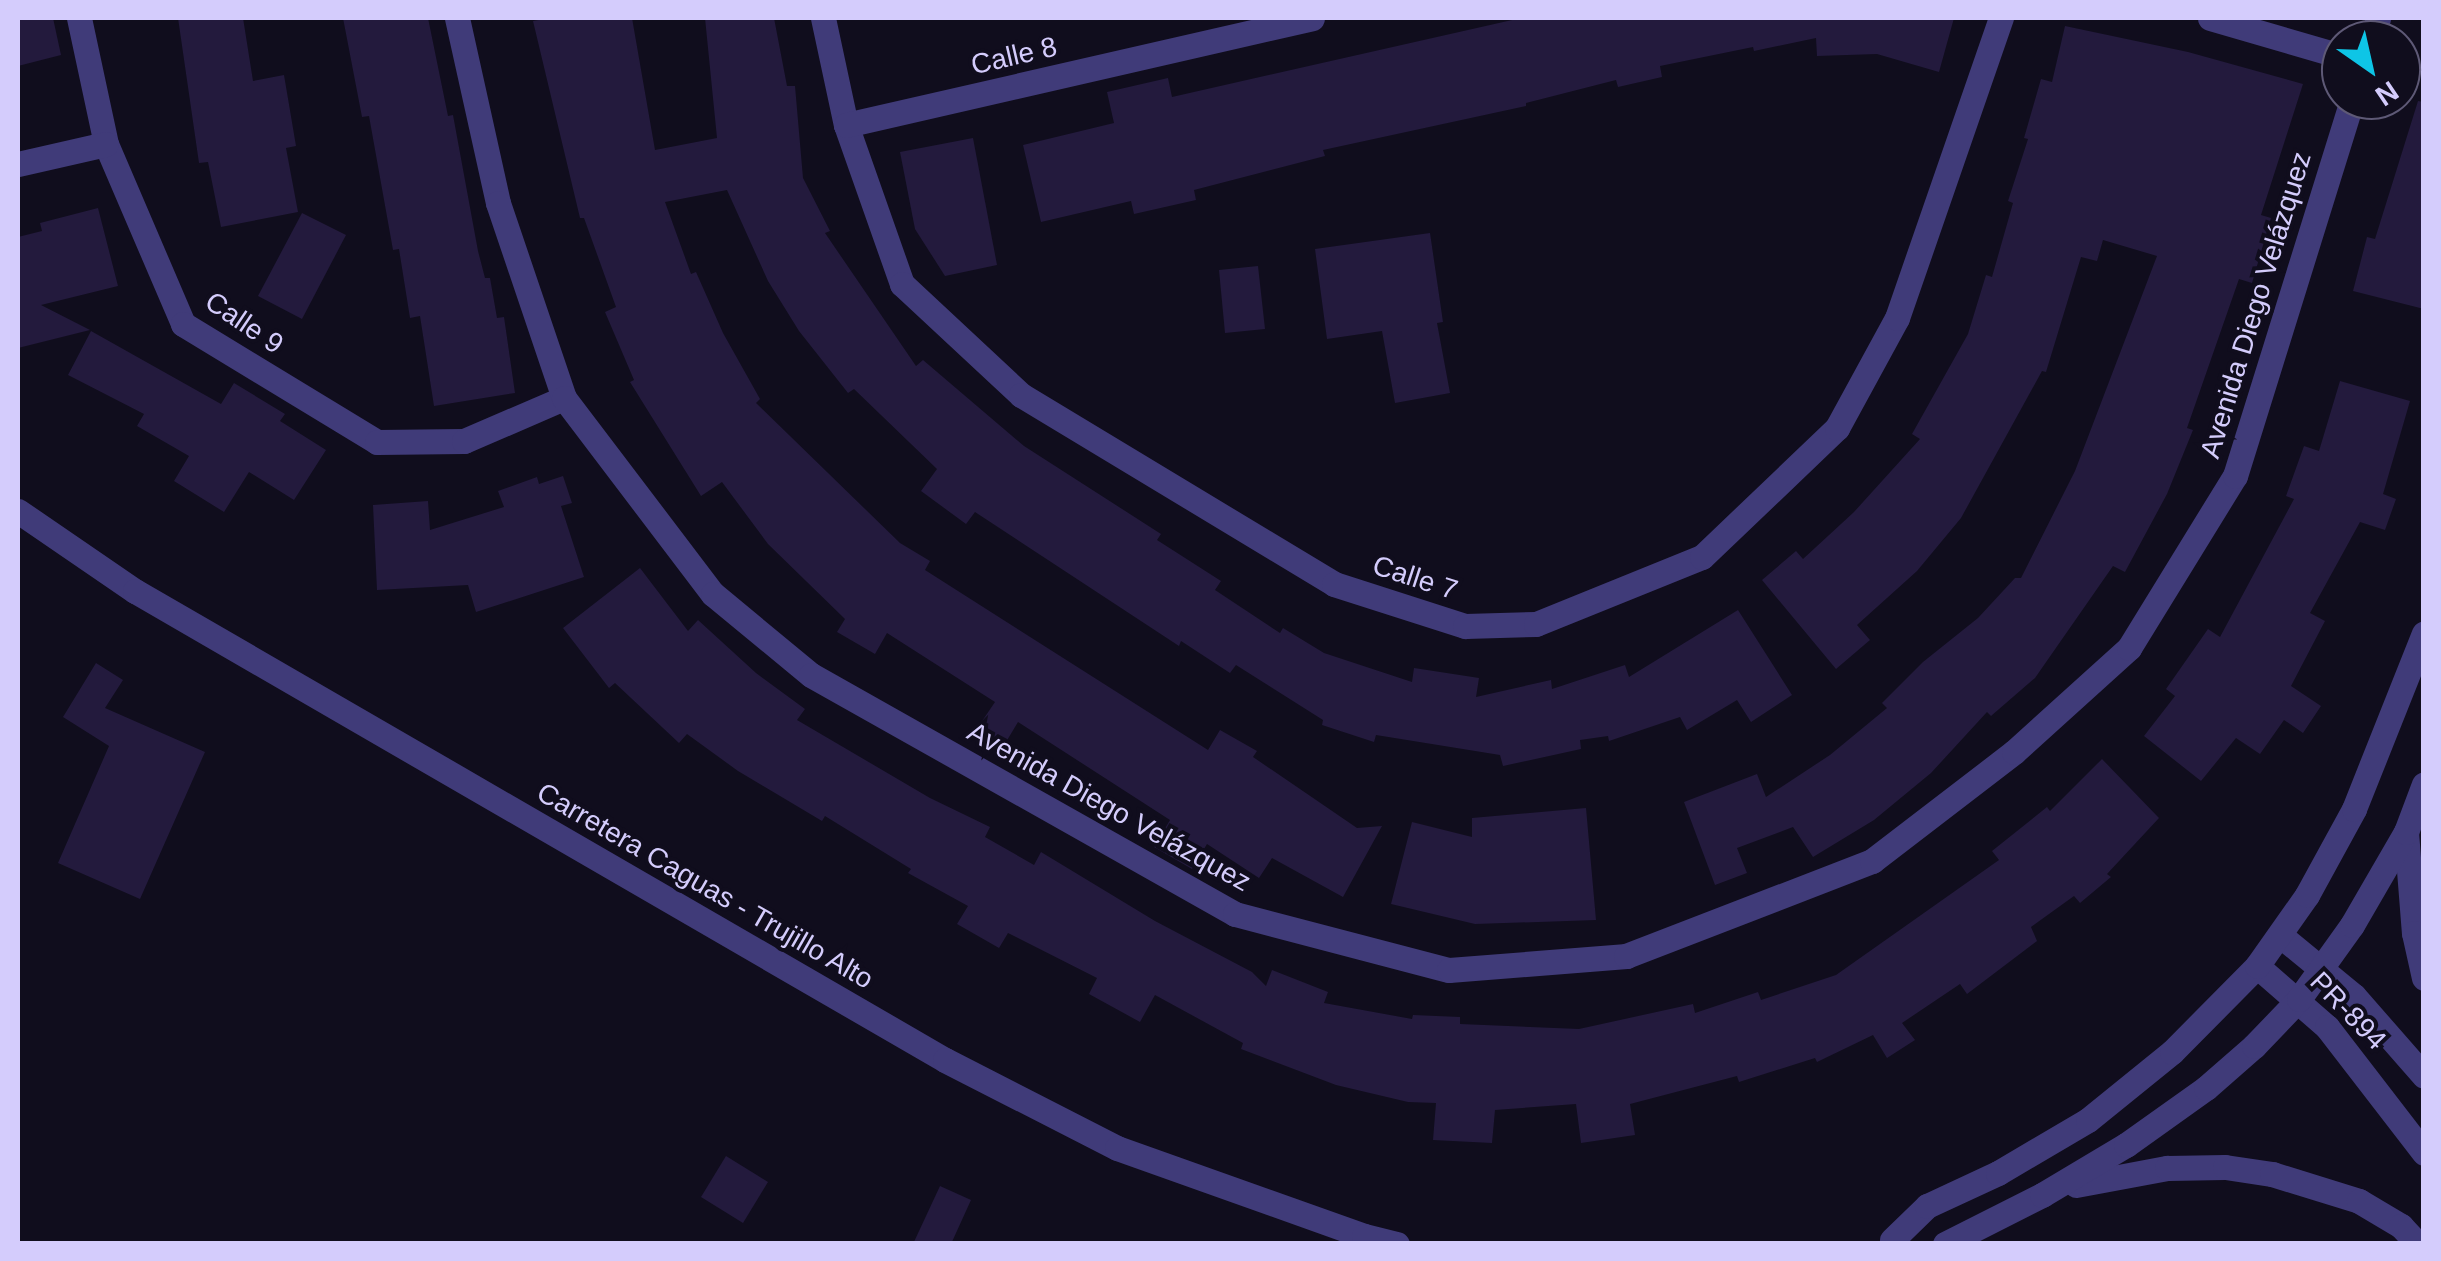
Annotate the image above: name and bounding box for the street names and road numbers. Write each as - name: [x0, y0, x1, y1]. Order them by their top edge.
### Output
- street label: Calle 8: [968, 30, 1060, 82]
- street label: Avenida Diego Velázquez: [2193, 148, 2319, 462]
- street label: Calle 9: [198, 285, 290, 361]
- street label: Calle 7: [1368, 549, 1462, 607]
- street label: Avenida Diego Velázquez: [962, 715, 1256, 899]
- street label: Carretera Caguas - Trujillo Alto: [530, 775, 880, 997]
- street label: PR-894: [2303, 965, 2393, 1057]

